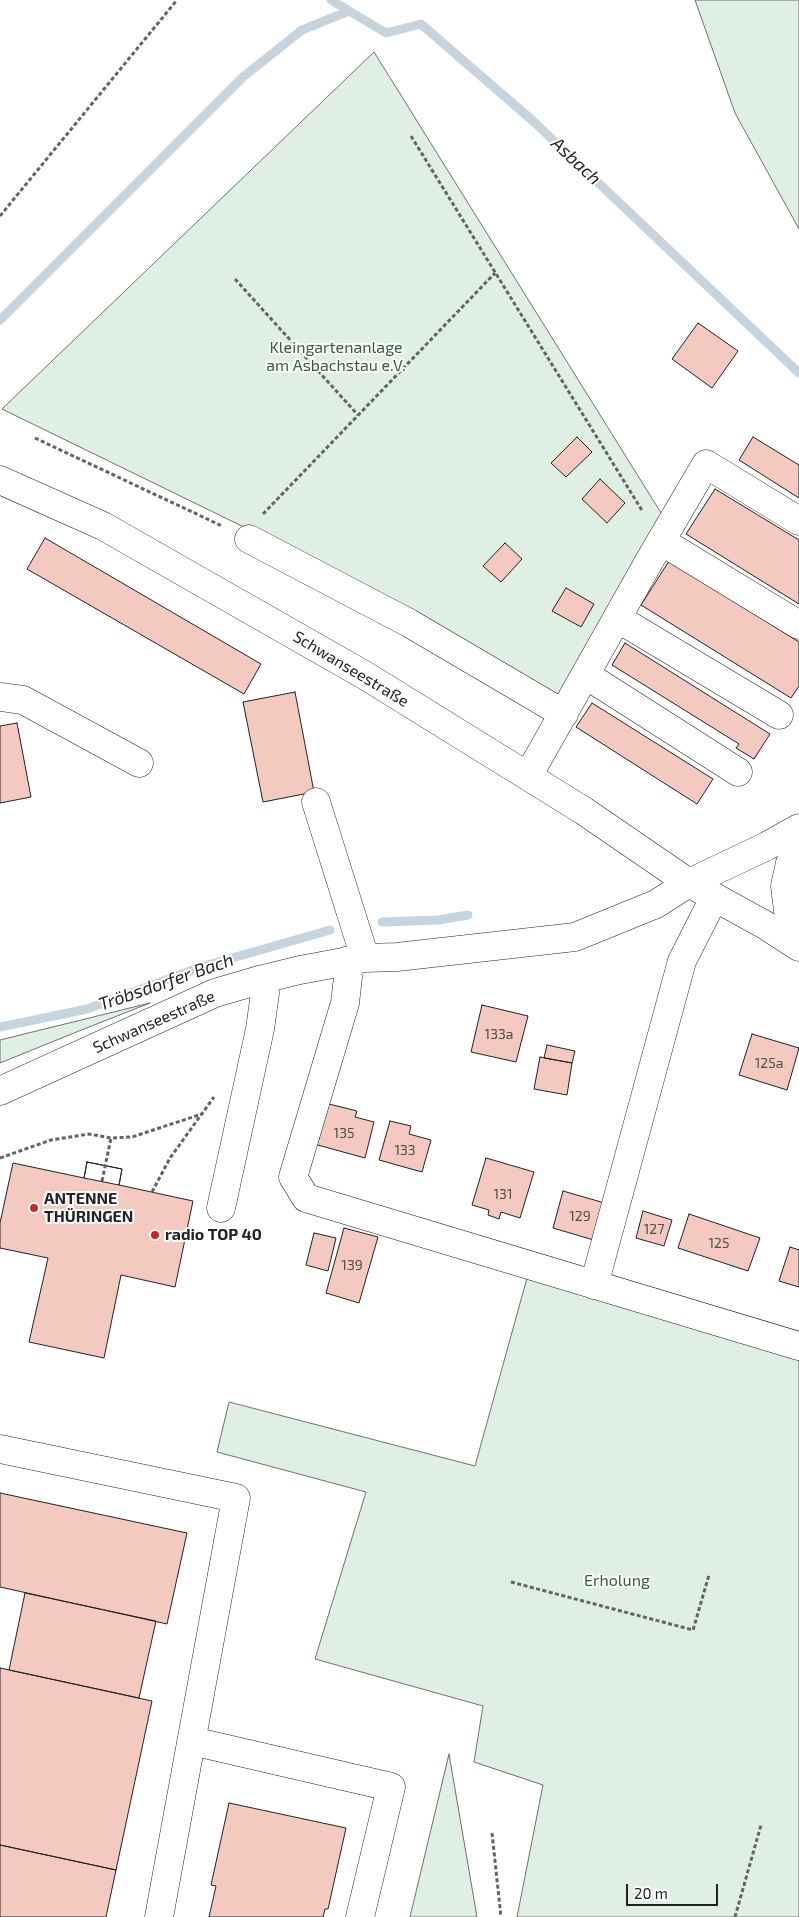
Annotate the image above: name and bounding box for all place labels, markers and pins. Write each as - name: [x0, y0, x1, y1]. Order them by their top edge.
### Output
- place label: ANTENNE THÜRINGEN: [44, 1189, 133, 1227]
- marker: ANTENNE THÜRINGEN: [28, 1202, 40, 1214]
- place label: radio TOP 40: [165, 1225, 262, 1245]
- marker: radio TOP 40: [149, 1229, 161, 1241]

